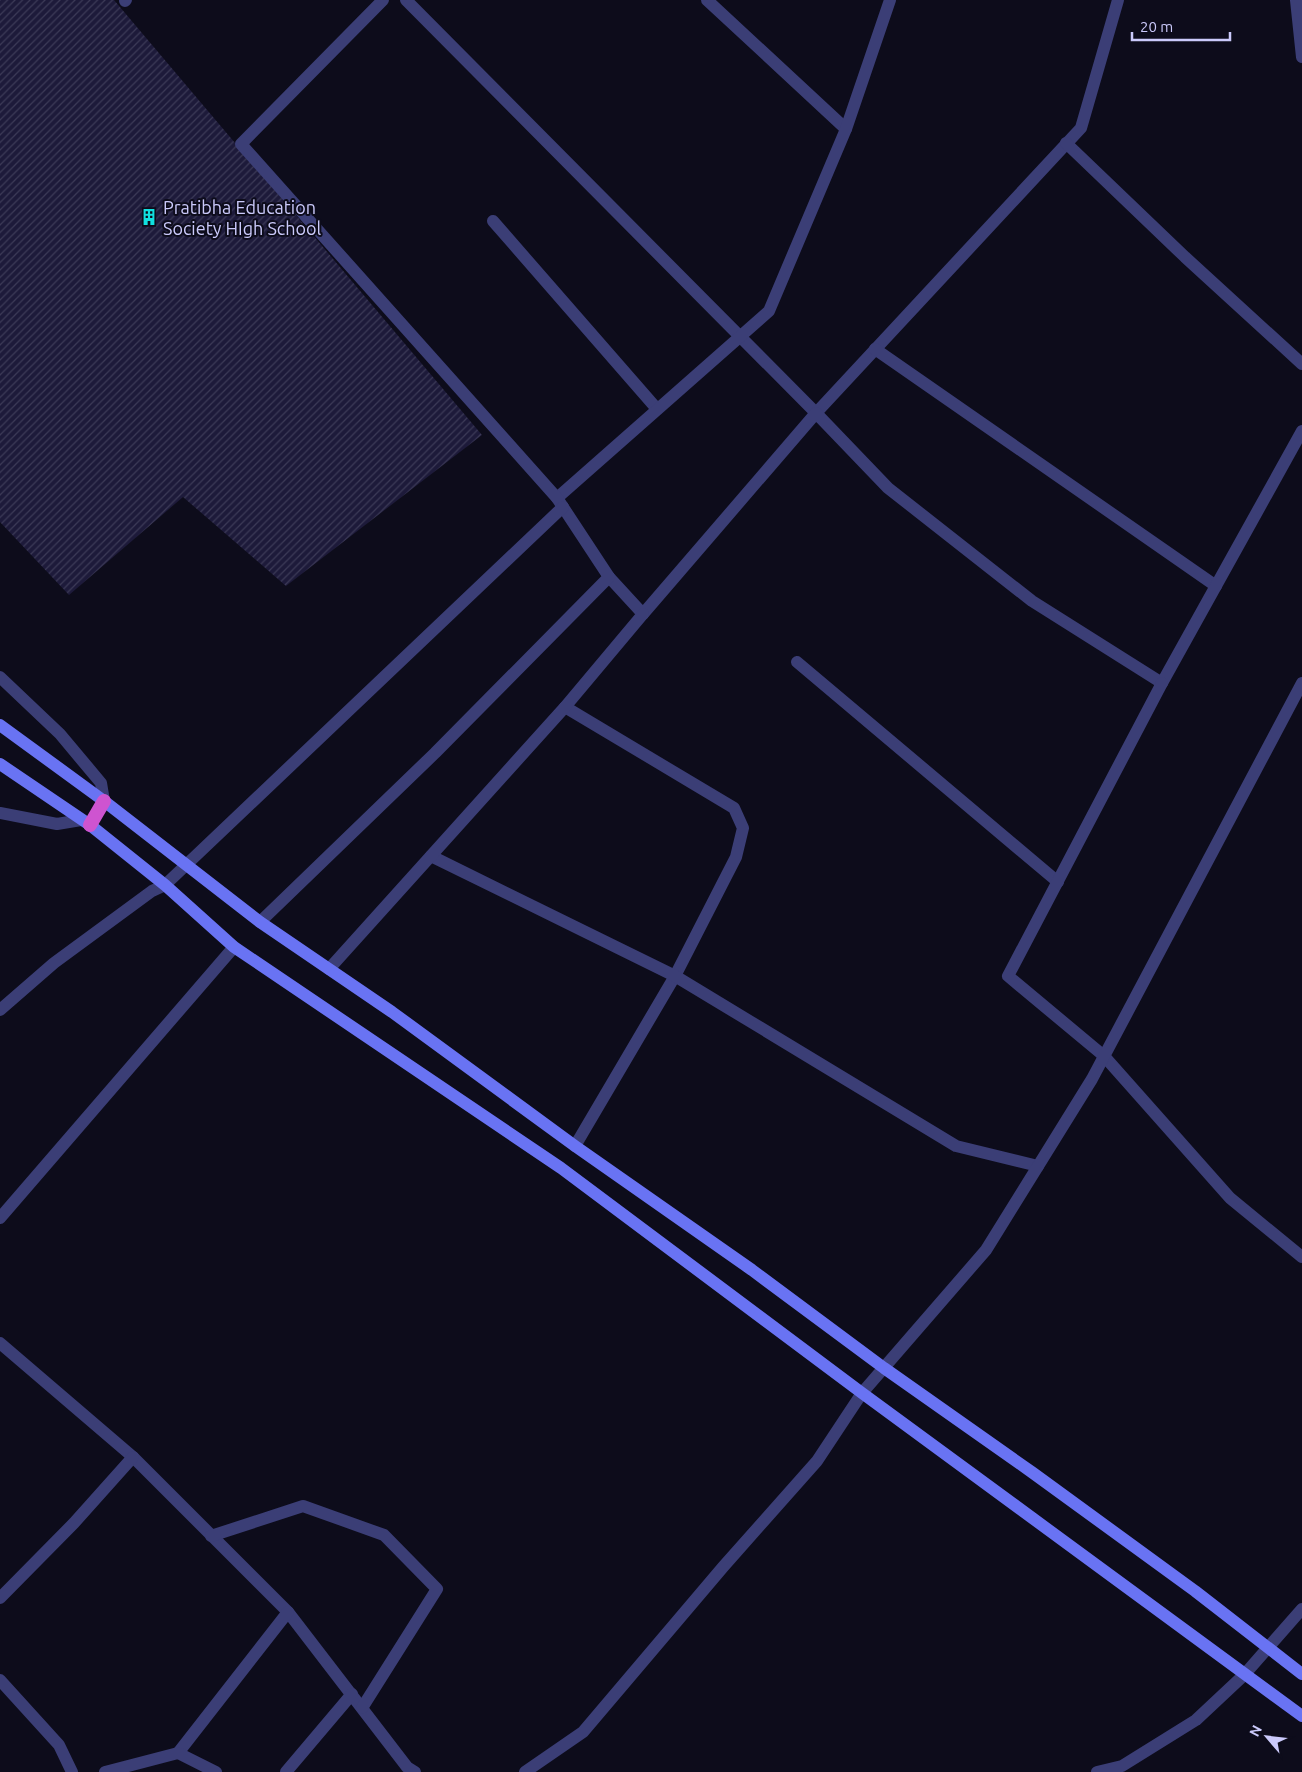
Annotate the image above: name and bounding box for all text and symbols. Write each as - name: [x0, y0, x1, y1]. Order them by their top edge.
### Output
- scale bar: [1132, 10, 1230, 42]
- text: 20 m: [1140, 18, 1173, 35]
- place label: Pratibha Education Society HIgh School: [163, 197, 322, 238]
- building icon: Pratibha Education Society HIgh School: [139, 207, 159, 227]
- north arrow: [1242, 1712, 1292, 1762]
- text: N: [1246, 1723, 1265, 1739]

